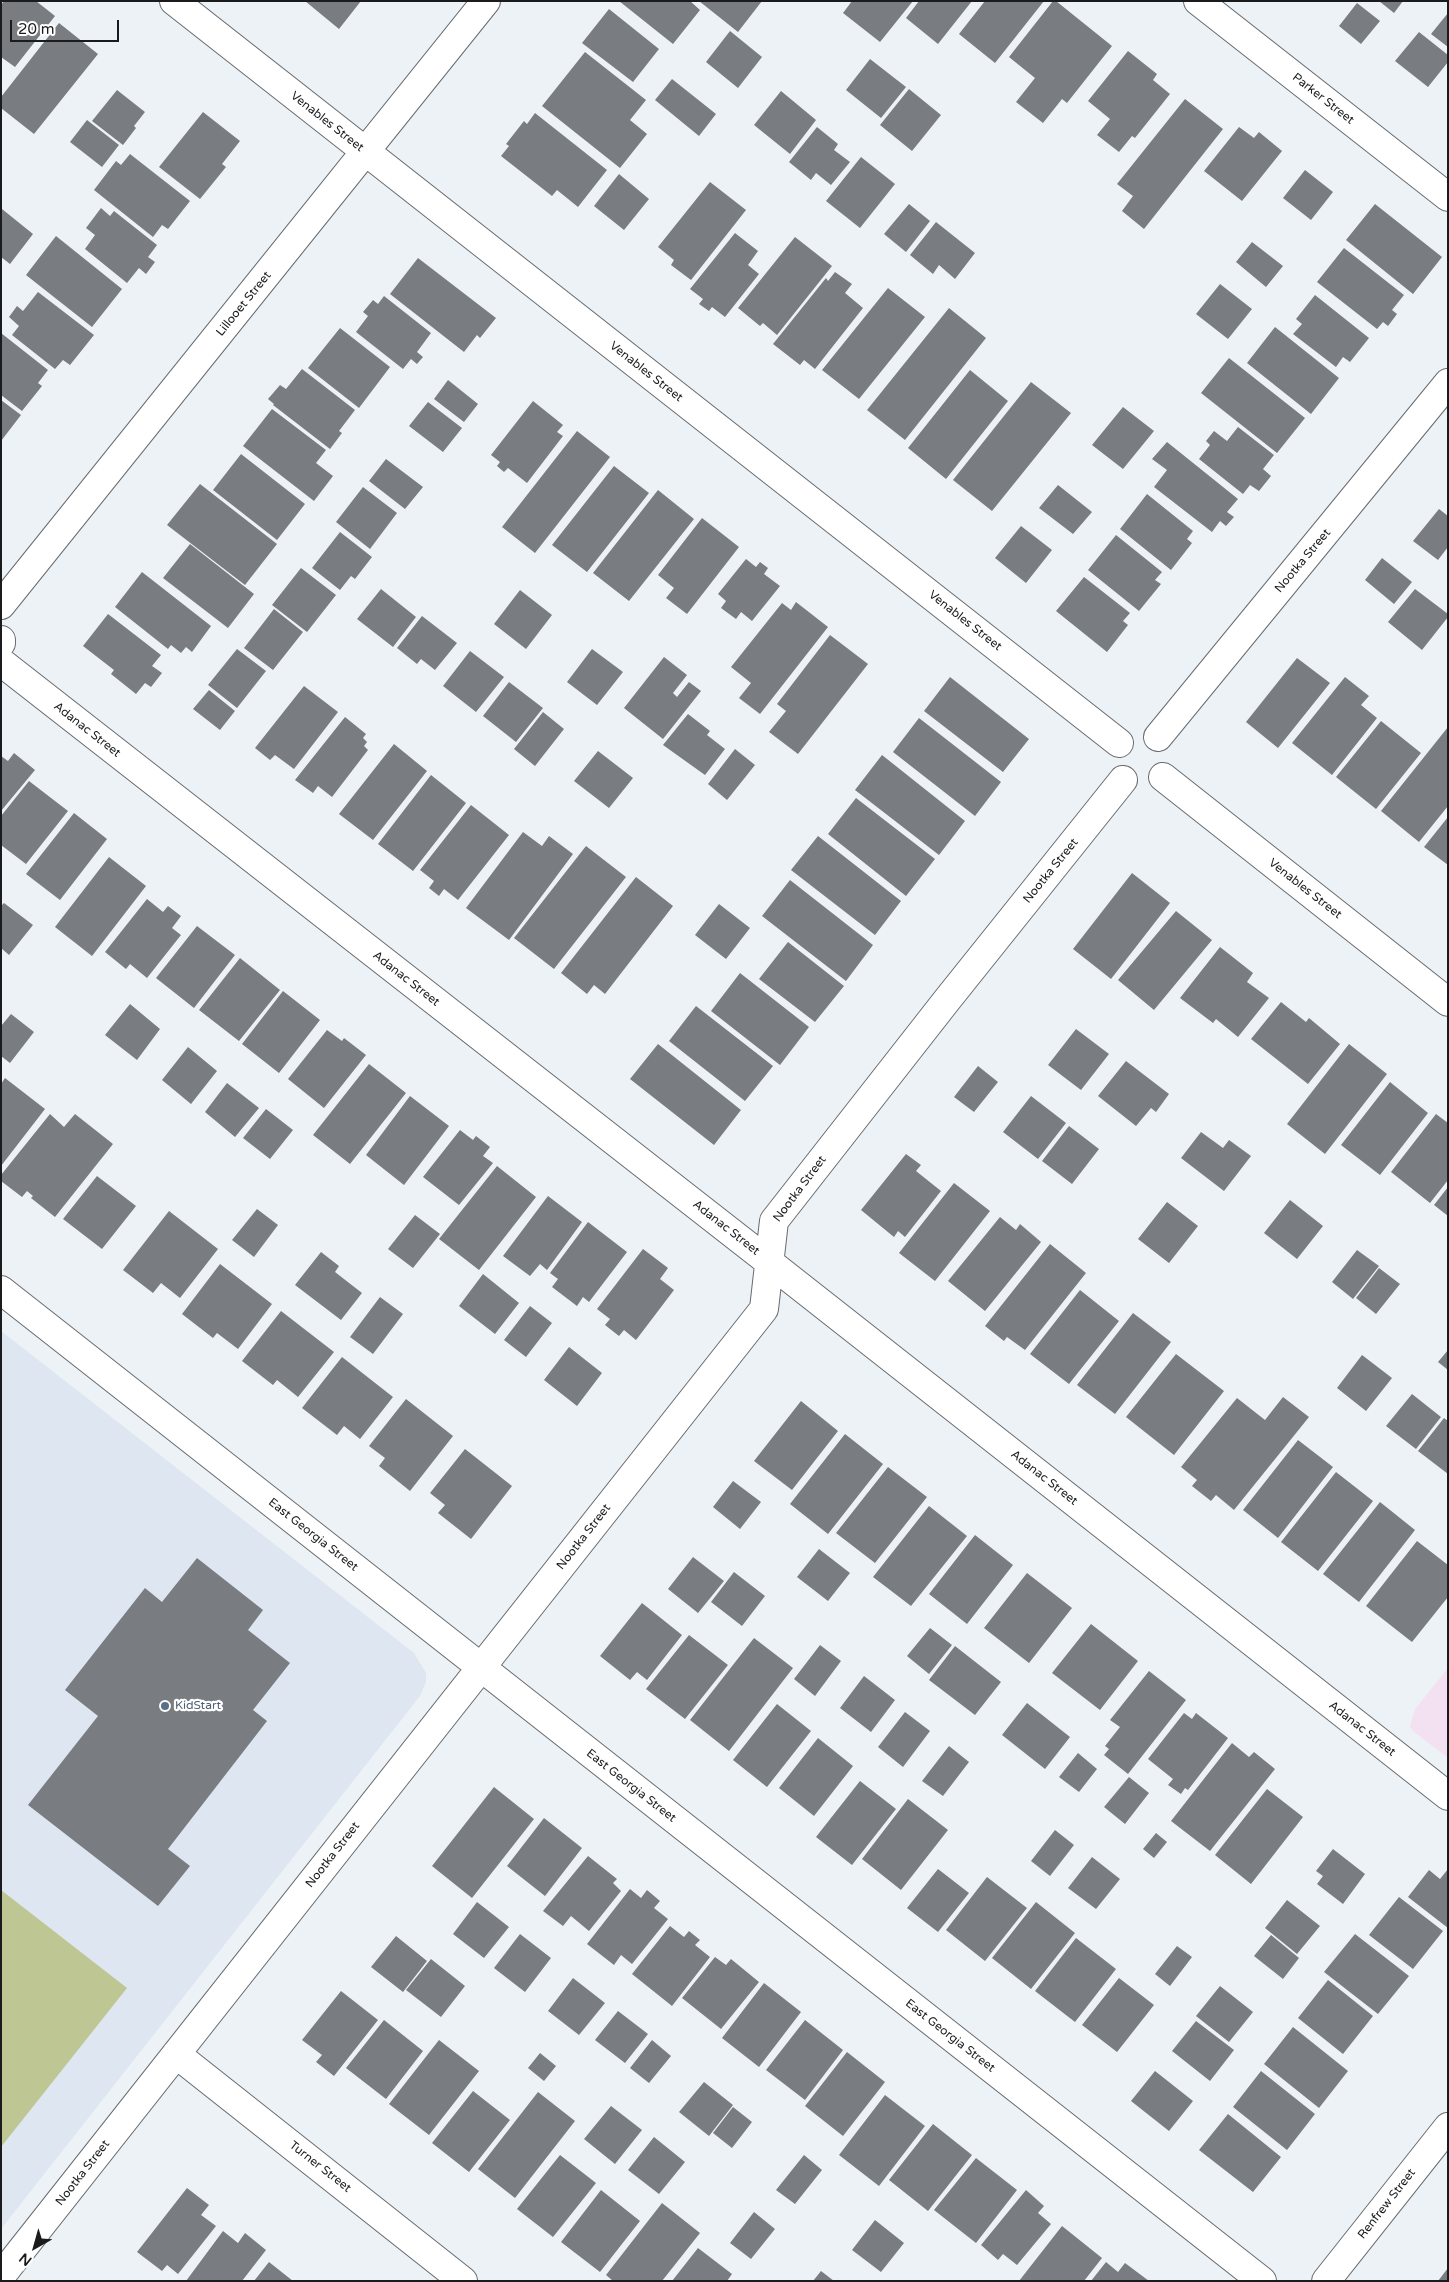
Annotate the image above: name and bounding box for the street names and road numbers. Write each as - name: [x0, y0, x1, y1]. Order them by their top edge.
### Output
- street label: Parker Street: [1289, 70, 1357, 128]
- street label: Venables Street: [287, 89, 367, 155]
- street label: Lillooet Street: [213, 269, 275, 339]
- street label: Venables Street: [606, 339, 686, 405]
- street label: Nootka Street: [1272, 526, 1334, 596]
- street label: Venables Street: [925, 588, 1005, 654]
- street label: Adanac Street: [51, 699, 123, 761]
- street label: Nootka Street: [1020, 836, 1082, 906]
- street label: Venables Street: [1265, 856, 1345, 922]
- street label: Adanac Street: [370, 948, 442, 1010]
- street label: Nootka Street: [770, 1153, 830, 1225]
- street label: Adanac Street: [690, 1197, 762, 1259]
- street label: Adanac Street: [1008, 1447, 1080, 1509]
- street label: East Georgia Street: [265, 1495, 361, 1575]
- street label: Nootka Street: [554, 1501, 614, 1573]
- street label: Adanac Street: [1326, 1698, 1398, 1760]
- street label: East Georgia Street: [583, 1746, 679, 1826]
- street label: Nootka Street: [303, 1819, 363, 1891]
- street label: East Georgia Street: [902, 1996, 998, 2076]
- street label: Nootka Street: [53, 2137, 113, 2209]
- street label: Turner Street: [286, 2138, 354, 2196]
- street label: Renfrew Street: [1355, 2166, 1419, 2242]

